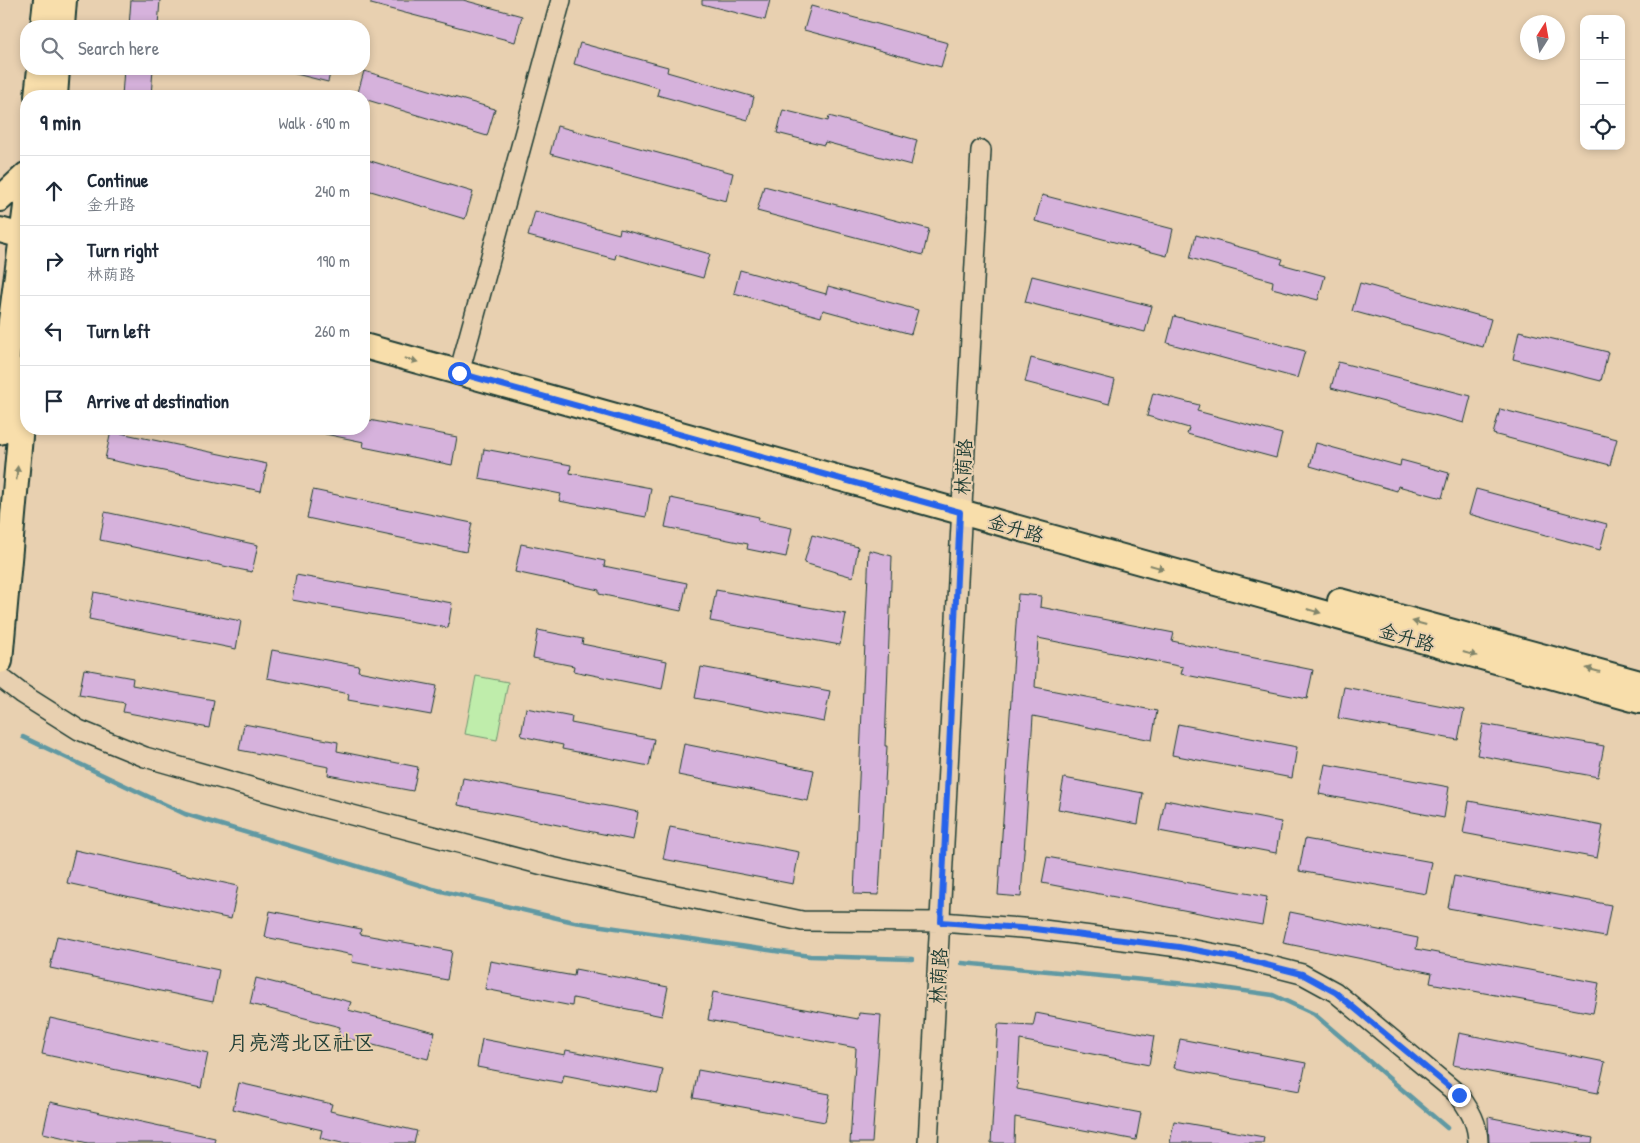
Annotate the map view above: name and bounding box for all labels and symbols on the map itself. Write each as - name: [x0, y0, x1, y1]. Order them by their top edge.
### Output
- north arrow: [1520, 15, 1565, 60]
- one-way arrow: [403, 356, 418, 364]
- route start: [448, 362, 471, 385]
- street label: 林荫路: [949, 438, 977, 496]
- one-way arrow: [13, 465, 21, 481]
- street label: 金升路: [985, 508, 1047, 548]
- one-way arrow: [1150, 564, 1165, 572]
- one-way arrow: [1306, 607, 1321, 615]
- street label: 金升路: [1376, 617, 1438, 657]
- one-way arrow: [1412, 618, 1427, 626]
- one-way arrow: [1463, 651, 1478, 659]
- one-way arrow: [1585, 666, 1601, 674]
- street label: 林荫路: [924, 947, 952, 1005]
- district label: 月亮湾北区社区: [228, 1028, 375, 1057]
- route end: [1448, 1084, 1471, 1107]

